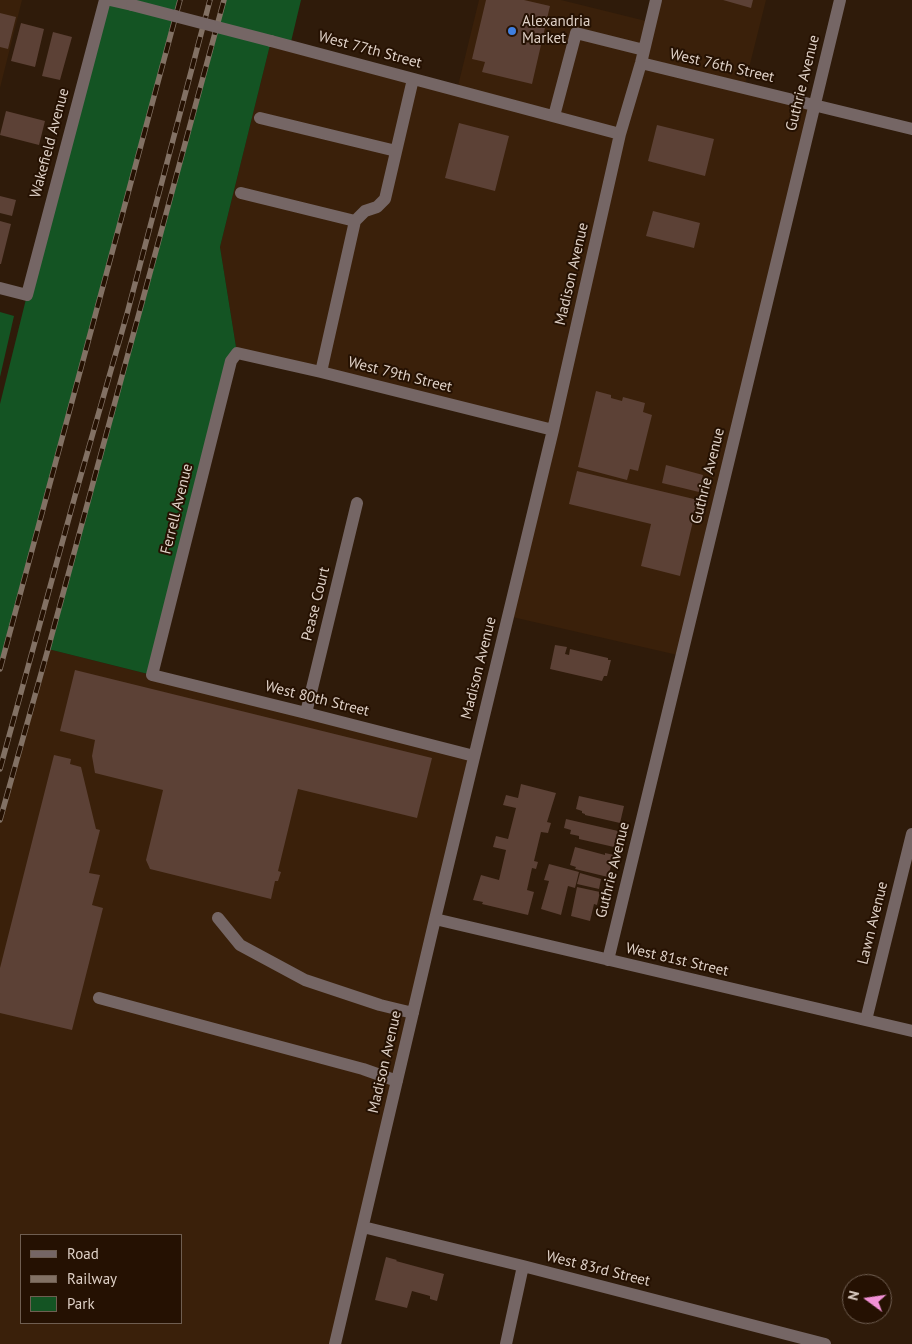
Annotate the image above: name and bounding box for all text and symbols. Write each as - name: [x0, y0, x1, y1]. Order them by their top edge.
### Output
- place label: Alexandria Market: [522, 13, 590, 48]
- marker: Alexandria Market: [506, 25, 518, 37]
- street label: West 77th Street: [316, 28, 424, 72]
- street label: Guthrie Avenue: [782, 33, 824, 133]
- street label: West 76th Street: [668, 45, 776, 87]
- street label: Wakefield Avenue: [27, 86, 73, 200]
- street label: Madison Avenue: [551, 221, 593, 327]
- street label: West 79th Street: [346, 353, 454, 397]
- street label: Guthrie Avenue: [687, 426, 729, 526]
- street label: Ferrell Avenue: [157, 462, 197, 556]
- street label: Pease Court: [298, 565, 334, 643]
- street label: Madison Avenue: [458, 615, 500, 721]
- street label: West 80th Street: [263, 677, 371, 721]
- street label: Guthrie Avenue: [592, 820, 634, 920]
- street label: Lawn Avenue: [854, 880, 892, 966]
- street label: West 81st Street: [624, 939, 730, 981]
- street label: Madison Avenue: [364, 1009, 406, 1115]
- legend: [20, 1234, 182, 1324]
- text: Road: [67, 1244, 99, 1263]
- street label: West 83rd Street: [544, 1247, 652, 1291]
- text: Railway: [67, 1269, 117, 1288]
- north arrow: [842, 1274, 892, 1324]
- text: N: [844, 1289, 863, 1302]
- text: Park: [67, 1294, 95, 1313]

